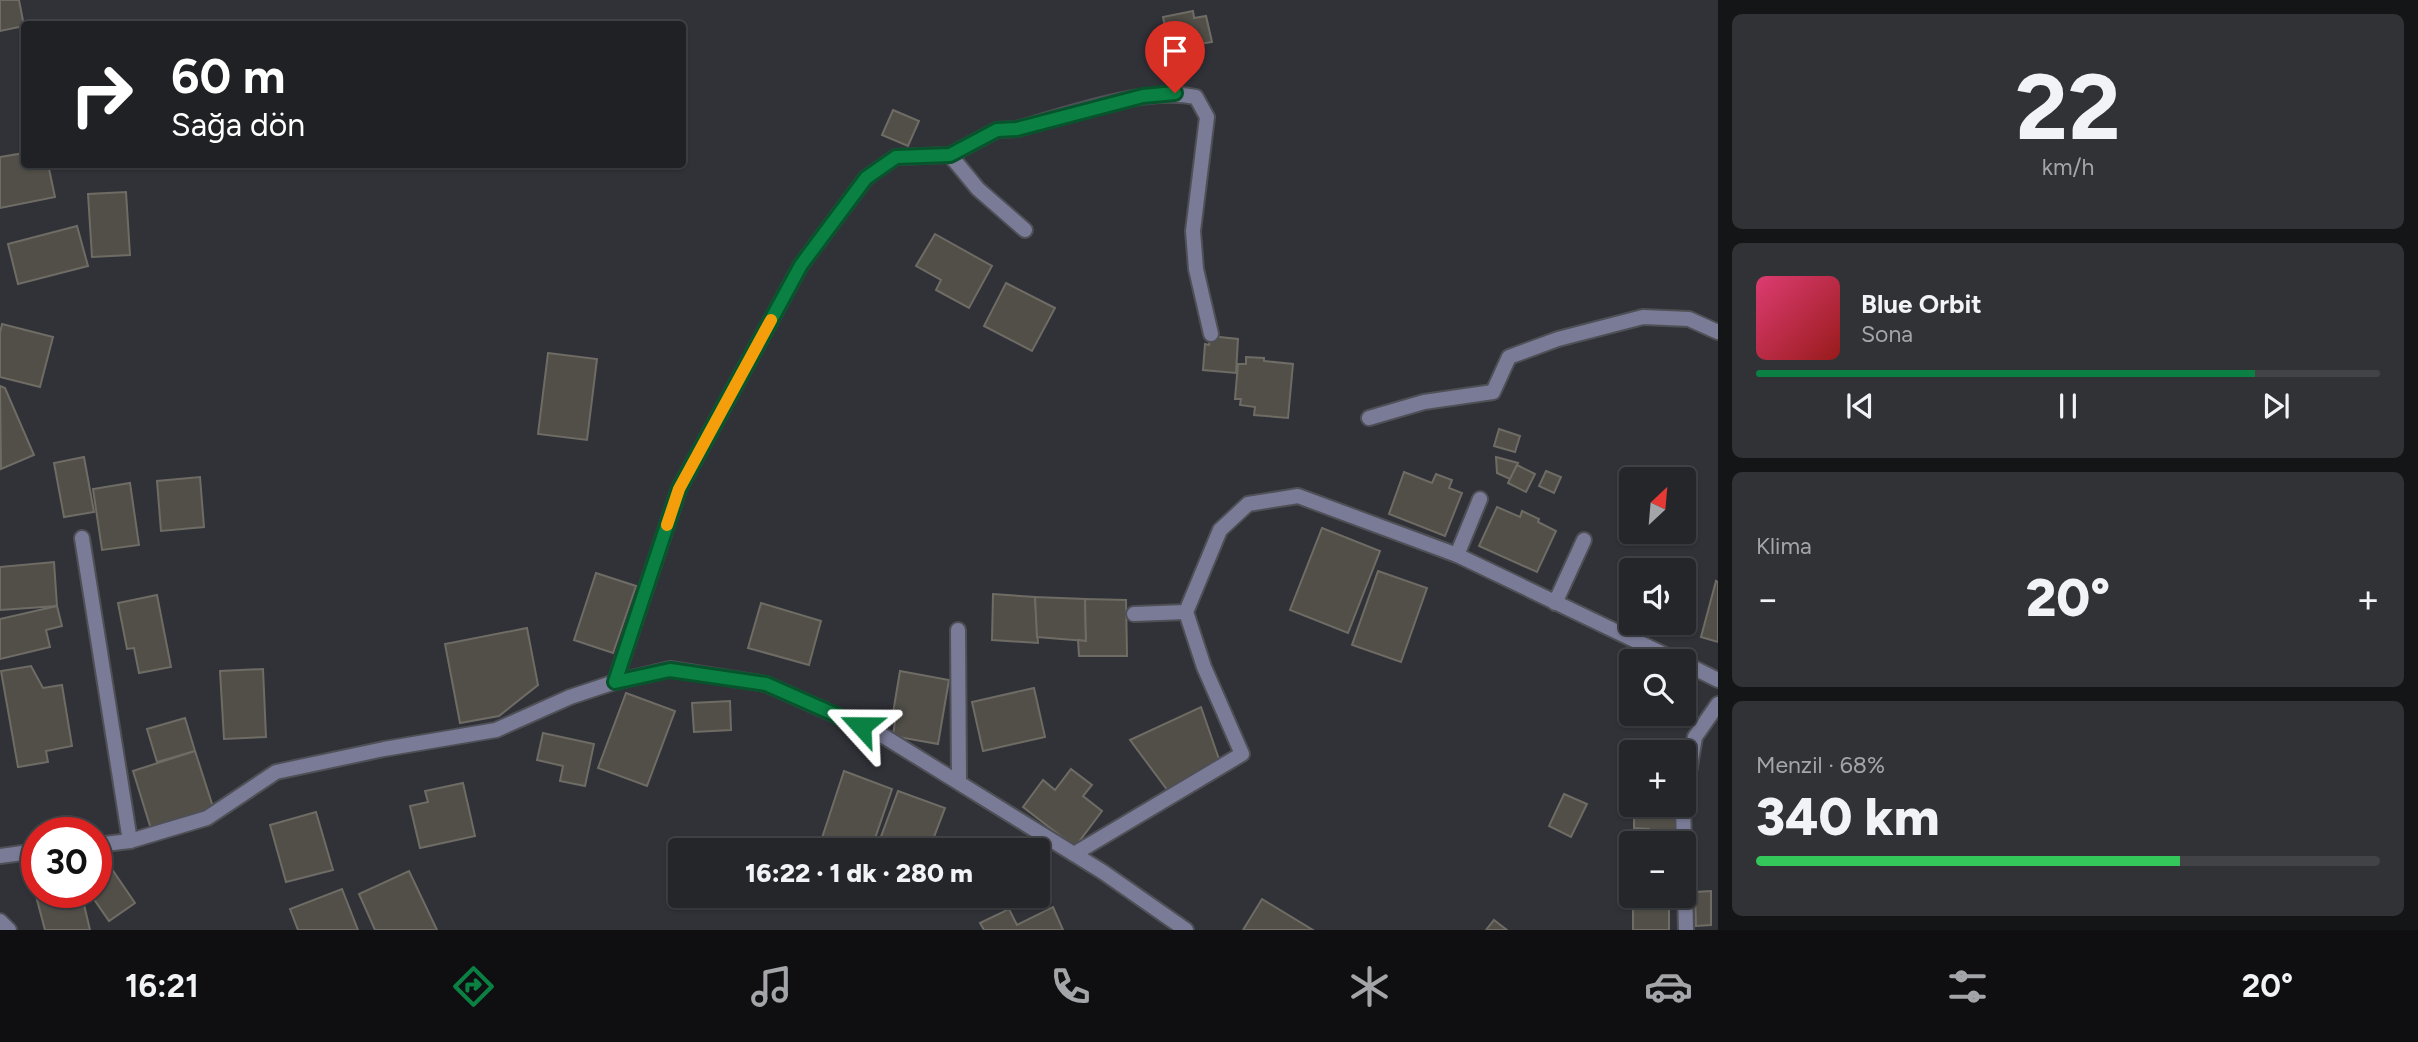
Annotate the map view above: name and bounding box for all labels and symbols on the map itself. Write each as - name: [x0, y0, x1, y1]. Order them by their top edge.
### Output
- pin: [1145, 21, 1205, 93]
- north arrow: [1619, 467, 1696, 544]
- position arrow: [824, 689, 898, 763]
- speed limit sign: 30: [21, 817, 112, 908]

